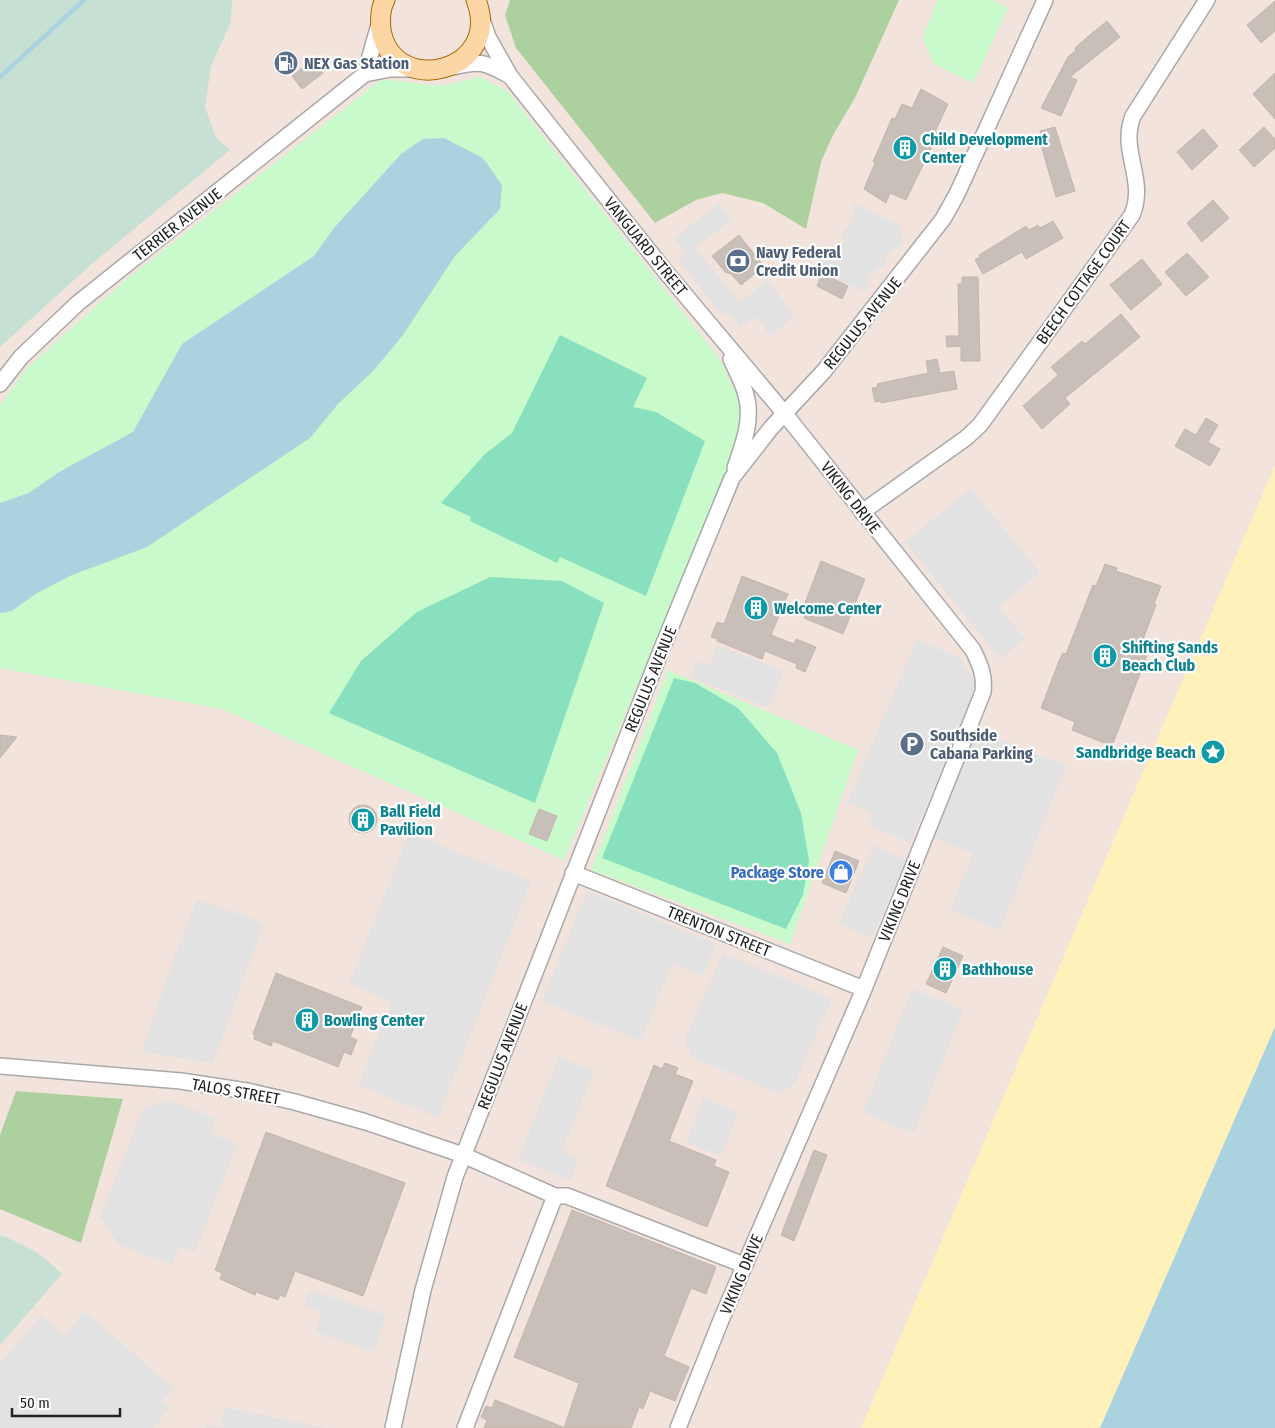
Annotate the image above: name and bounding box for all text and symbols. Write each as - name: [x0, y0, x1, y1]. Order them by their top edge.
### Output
- fuel station icon: NEX Gas Station: [273, 50, 299, 76]
- place label: NEX Gas Station: [304, 54, 409, 73]
- place label: Child Development Center: [922, 130, 1048, 167]
- building icon: Child Development Center: [892, 135, 918, 161]
- street label: TERRIER AVENUE: [129, 184, 225, 265]
- street label: VANGUARD STREET: [600, 193, 691, 300]
- street label: BEECH COTTAGE COURT: [1032, 216, 1135, 348]
- place label: Navy Federal Credit Union: [756, 243, 841, 280]
- bank icon: Navy Federal Credit Union: [725, 248, 751, 274]
- street label: REGULUS AVENUE: [820, 274, 905, 373]
- street label: VIKING DRIVE: [817, 458, 884, 537]
- building icon: Welcome Center: [743, 595, 769, 621]
- place label: Welcome Center: [774, 599, 881, 618]
- street label: REGULUS AVENUE: [621, 623, 680, 735]
- place label: Shifting Sands Beach Club: [1122, 638, 1218, 675]
- building icon: Shifting Sands Beach Club: [1092, 643, 1118, 669]
- place label: Southside Cabana Parking: [930, 726, 1033, 763]
- parking icon: Southside Cabana Parking: [899, 731, 925, 757]
- place icon: Sandbridge Beach: [1200, 739, 1226, 765]
- place label: Sandbridge Beach: [1076, 743, 1196, 762]
- place label: Ball Field Pavilion: [380, 802, 441, 839]
- building icon: Ball Field Pavilion: [350, 807, 376, 833]
- street label: VIKING DRIVE: [875, 858, 924, 944]
- shop icon: Package Store: [828, 859, 854, 885]
- place label: Package Store: [731, 863, 824, 882]
- street label: TRENTON STREET: [664, 902, 774, 961]
- building icon: Bathhouse: [932, 956, 958, 982]
- place label: Bathhouse: [962, 960, 1033, 979]
- street label: REGULUS AVENUE: [473, 1000, 532, 1112]
- building icon: Bowling Center: [294, 1007, 320, 1033]
- place label: Bowling Center: [324, 1011, 425, 1030]
- street label: TALOS STREET: [190, 1074, 282, 1109]
- street label: VIKING DRIVE: [716, 1231, 767, 1317]
- scale bar: [12, 1386, 120, 1418]
- text: 50 m: [20, 1394, 50, 1412]

